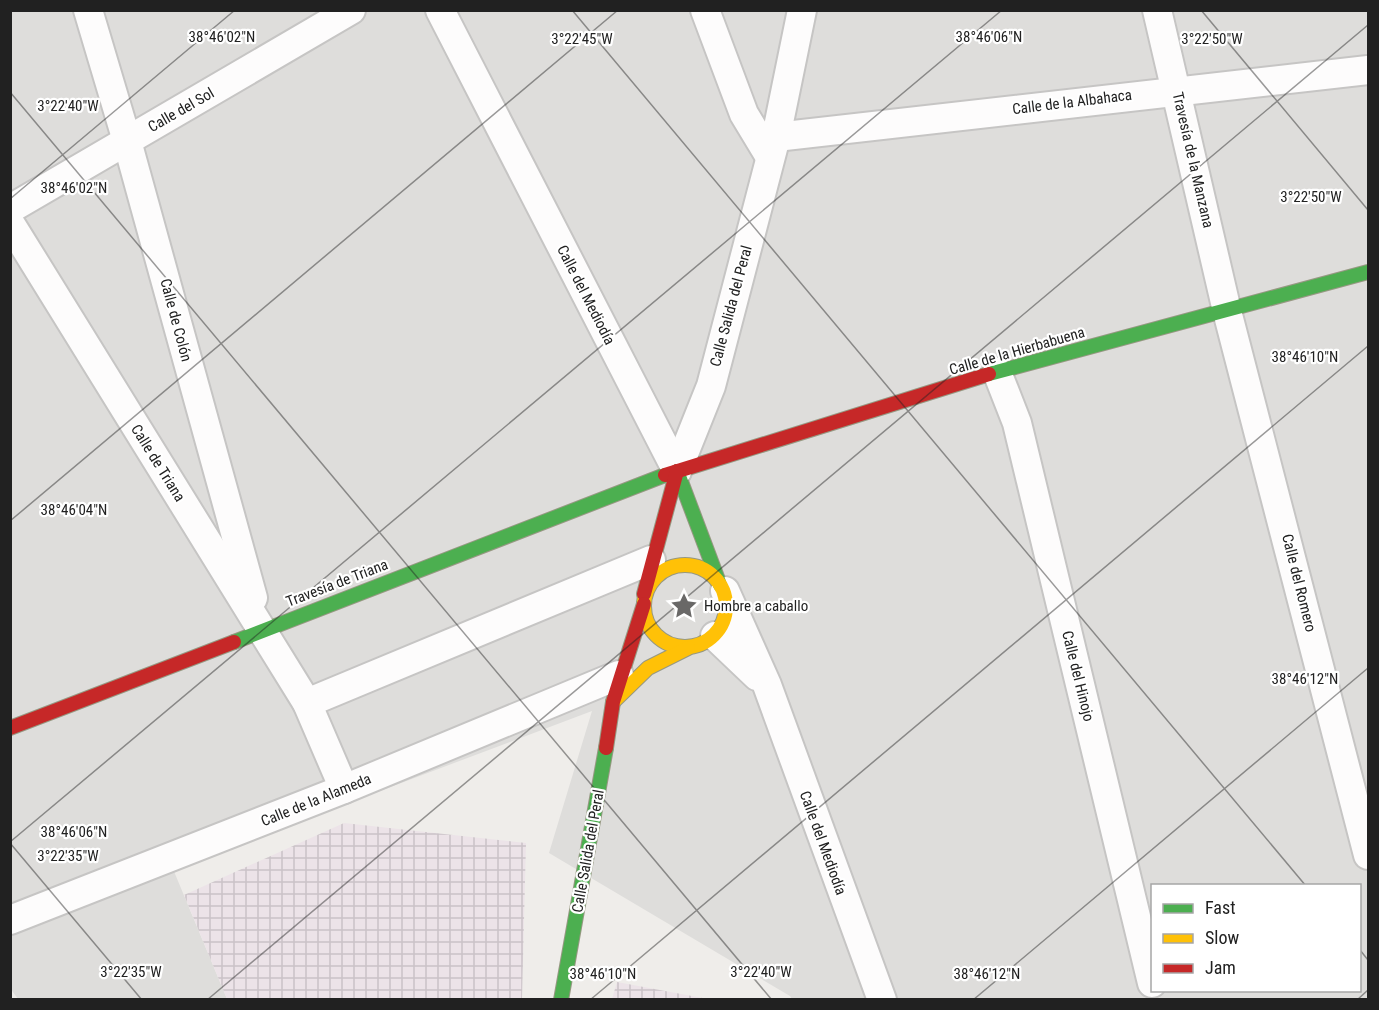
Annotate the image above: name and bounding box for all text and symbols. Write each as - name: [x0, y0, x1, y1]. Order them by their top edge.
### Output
- text: 38°46'02"N: [189, 28, 255, 46]
- text: 38°46'06"N: [956, 28, 1022, 46]
- text: 3°22'45"W: [551, 30, 613, 48]
- text: 3°22'50"W: [1181, 30, 1243, 48]
- street label: Calle del Sol: [145, 84, 217, 136]
- street label: Calle de la Albahaca: [1011, 86, 1133, 118]
- street label: Travesía de la Manzana: [1169, 90, 1217, 230]
- text: 3°22'40"W: [37, 97, 99, 115]
- text: 38°46'02"N: [41, 179, 107, 197]
- text: 3°22'50"W: [1280, 188, 1342, 206]
- street label: Calle del Mediodía: [553, 242, 619, 348]
- street label: Calle Salida del Peral: [706, 244, 756, 368]
- street label: Calle de Colón: [156, 277, 196, 363]
- street label: Calle de la Hierbabuena: [947, 323, 1087, 379]
- text: 38°46'10"N: [1272, 348, 1338, 366]
- street label: Calle de Triana: [127, 421, 189, 505]
- text: 38°46'04"N: [41, 501, 107, 519]
- street label: Calle del Romero: [1278, 532, 1320, 634]
- street label: Travesía de Triana: [284, 555, 390, 611]
- place icon: Hombre a caballo: [669, 591, 699, 621]
- place label: Hombre a caballo: [704, 597, 808, 615]
- street label: Calle del Hinojo: [1058, 629, 1098, 723]
- text: 38°46'12"N: [1272, 670, 1338, 688]
- street label: Calle de la Alameda: [258, 770, 374, 830]
- street label: Calle Salida del Peral: [568, 788, 608, 914]
- street label: Calle del Mediodía: [796, 789, 850, 897]
- text: 38°46'06"N: [41, 823, 107, 841]
- text: 3°22'35"W: [37, 847, 99, 865]
- legend: [1151, 884, 1361, 992]
- text: Fast: [1205, 897, 1236, 918]
- text: Slow: [1205, 927, 1240, 948]
- text: Jam: [1205, 957, 1236, 978]
- text: 3°22'35"W: [100, 963, 162, 981]
- text: 3°22'40"W: [730, 963, 792, 981]
- text: 38°46'10"N: [570, 965, 636, 983]
- text: 38°46'12"N: [954, 965, 1020, 983]

